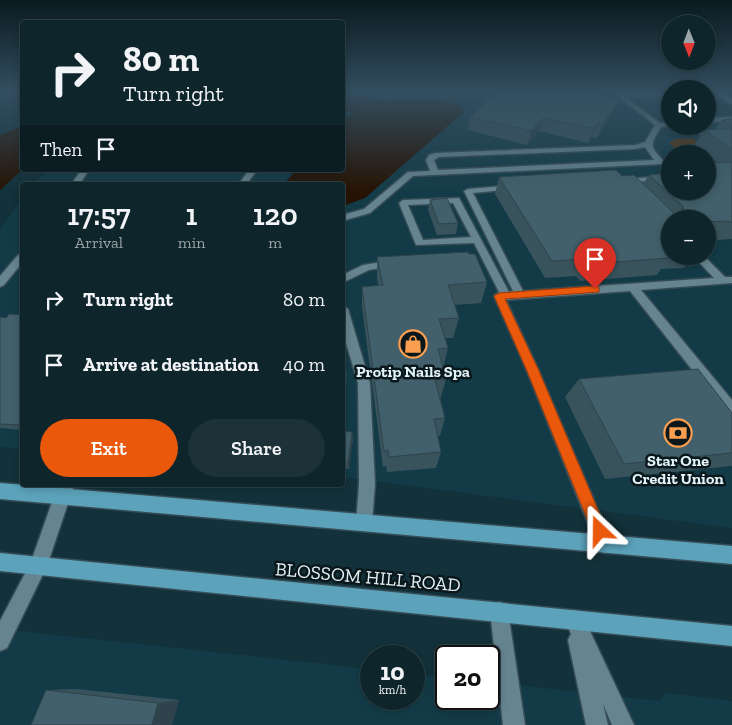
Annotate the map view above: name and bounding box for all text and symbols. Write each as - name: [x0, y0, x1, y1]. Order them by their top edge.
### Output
- north arrow: [661, 15, 716, 70]
- map controls: [661, 15, 716, 265]
- text: 80 m: [123, 38, 199, 80]
- icon: right: [40, 40, 105, 105]
- text: Turn right: [123, 80, 224, 107]
- button: sound: [661, 80, 716, 135]
- icon: arrive: [92, 135, 120, 163]
- text: Then: [40, 138, 82, 161]
- button: +: [661, 145, 716, 200]
- text: 17:57: [67, 197, 131, 233]
- text: 1: [186, 197, 198, 233]
- text: 120: [253, 197, 298, 233]
- button: −: [661, 210, 716, 265]
- text: Arrival: [75, 233, 123, 252]
- text: min: [178, 233, 205, 252]
- text: m: [268, 233, 282, 252]
- pin: [574, 238, 616, 289]
- icon: arrive: [581, 245, 609, 273]
- icon: right: [40, 286, 68, 314]
- text: Turn right: [83, 288, 173, 311]
- text: 80 m: [283, 288, 325, 311]
- shop icon: Protip Nails Spa: [398, 329, 428, 359]
- icon: arrive: [40, 351, 68, 379]
- text: Arrive at destination: [83, 353, 259, 376]
- text: 40 m: [283, 353, 325, 376]
- place label: Protip Nails Spa: [356, 362, 470, 381]
- bank icon: Star One Credit Union: [663, 418, 693, 448]
- button: Exit: [40, 419, 178, 477]
- button: Share: [188, 419, 325, 477]
- place label: Star One Credit Union: [632, 451, 724, 488]
- position arrow: [573, 504, 625, 556]
- street label: BLOSSOM HILL ROAD: [274, 557, 462, 597]
- speed limit sign: 20: [435, 645, 500, 710]
- text: 10: [380, 656, 405, 686]
- text: km/h: [379, 683, 406, 697]

